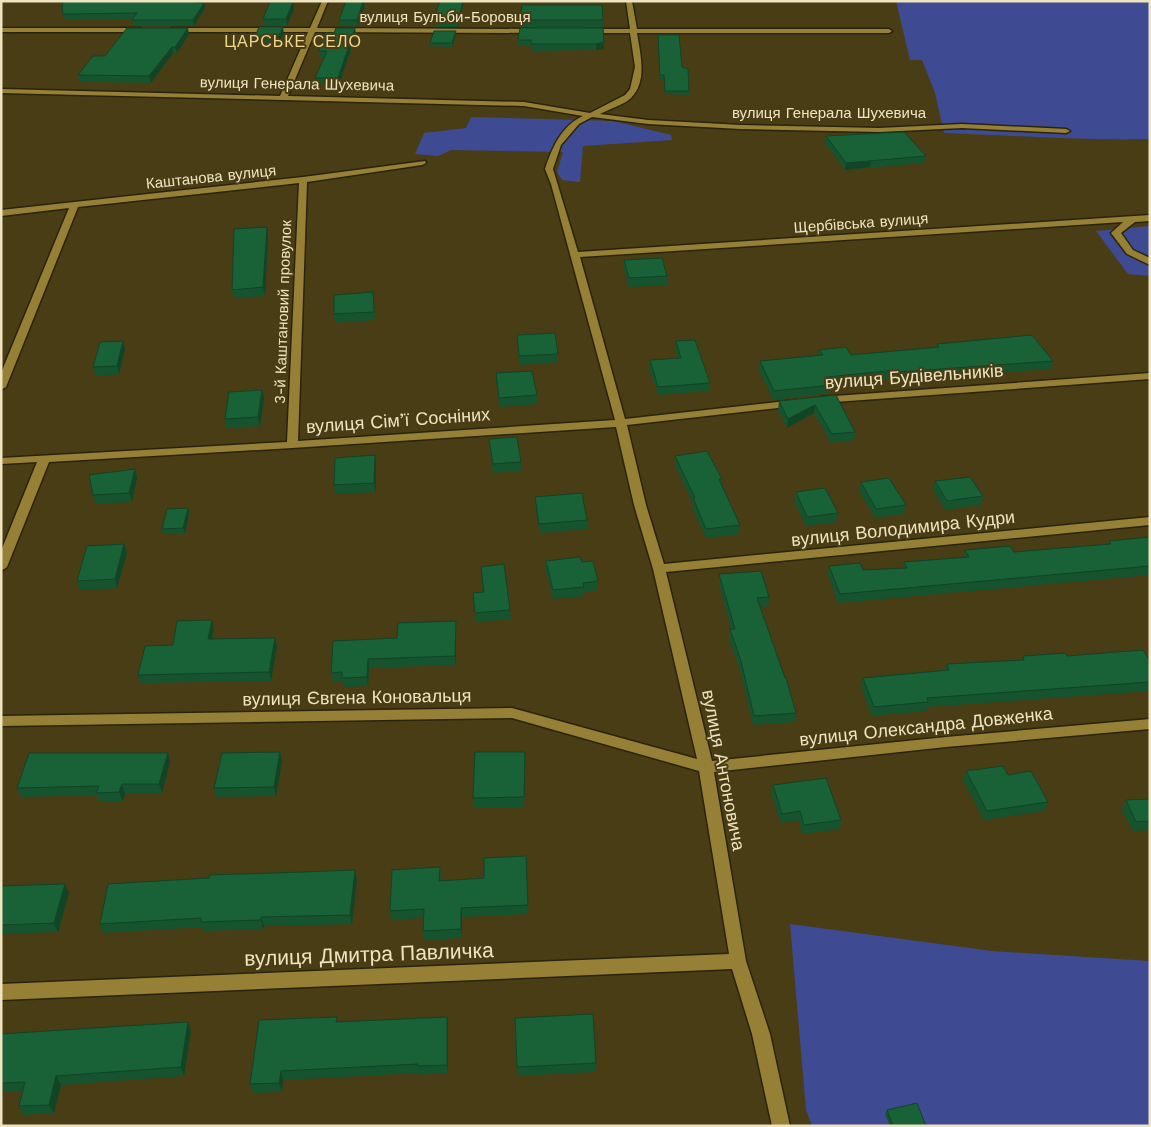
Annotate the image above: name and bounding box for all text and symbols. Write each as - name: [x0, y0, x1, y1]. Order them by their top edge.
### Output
- street label: вулиця Бульби-Боровця: [359, 8, 531, 26]
- district label: ЦАРСЬКЕ СЕЛО: [224, 32, 362, 51]
- street label: вулиця Генерала Шухевича: [200, 73, 395, 95]
- street label: вулиця Генерала Шухевича: [732, 104, 927, 122]
- street label: Каштанова вулиця: [145, 161, 277, 193]
- street label: Щербівська вулиця: [793, 209, 929, 237]
- street label: 3-й Каштановий провулок: [271, 219, 295, 404]
- street label: вулиця Будівельників: [824, 359, 1004, 393]
- street label: вулиця Сім’ї Сосніних: [305, 403, 491, 437]
- street label: вулиця Володимира Кудри: [790, 506, 1016, 550]
- street label: вулиця Євгена Коновальця: [242, 685, 472, 709]
- street label: вулиця Антоновича: [698, 688, 750, 853]
- street label: вулиця Олександра Довженка: [798, 702, 1055, 750]
- street label: вулиця Дмитра Павличка: [244, 937, 494, 971]

